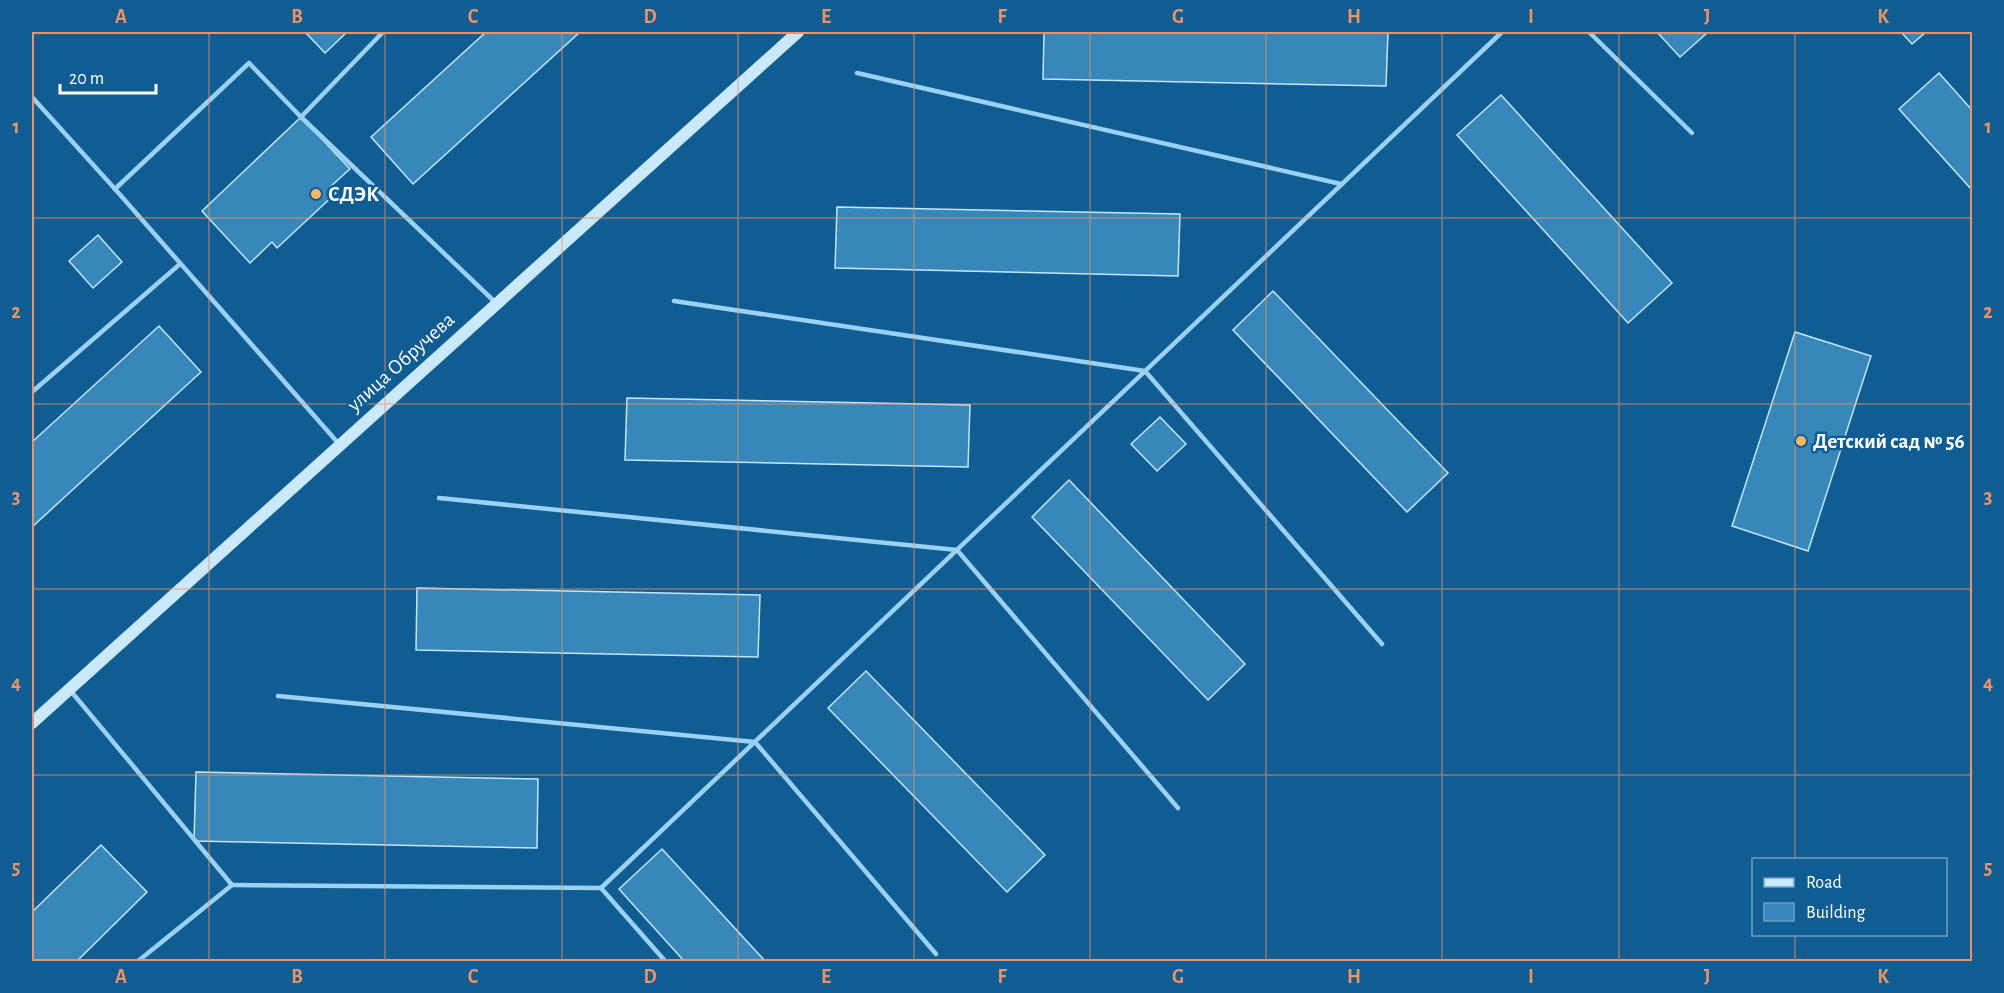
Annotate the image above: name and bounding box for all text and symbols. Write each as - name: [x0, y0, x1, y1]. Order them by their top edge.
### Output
- text: A: [115, 7, 127, 27]
- text: B: [291, 7, 303, 27]
- text: C: [468, 7, 479, 27]
- text: D: [643, 7, 657, 27]
- text: E: [821, 7, 831, 27]
- text: F: [997, 7, 1007, 27]
- text: G: [1172, 7, 1184, 27]
- text: H: [1347, 7, 1361, 27]
- text: I: [1528, 7, 1534, 27]
- text: J: [1704, 7, 1710, 27]
- text: K: [1877, 7, 1889, 27]
- scale bar: [60, 57, 156, 95]
- text: 20 m: [69, 70, 104, 88]
- text: 1: [12, 117, 20, 137]
- text: 1: [1984, 117, 1992, 137]
- place label: СДЭК: [328, 184, 379, 205]
- marker: СДЭК: [309, 187, 323, 201]
- text: 2: [11, 302, 21, 322]
- text: 2: [1983, 302, 1993, 322]
- street label: улица Обручева: [343, 308, 459, 416]
- place label: Детский сад № 56: [1813, 431, 1965, 452]
- marker: Детский сад № 56: [1794, 434, 1808, 448]
- text: 3: [12, 487, 20, 507]
- text: 3: [1984, 487, 1992, 507]
- text: 4: [11, 673, 21, 693]
- text: 4: [1983, 673, 1993, 693]
- text: 5: [12, 858, 20, 878]
- legend: [1752, 858, 1947, 936]
- text: 5: [1984, 858, 1992, 878]
- text: Road: [1806, 874, 1842, 892]
- text: Building: [1806, 904, 1866, 922]
- text: A: [115, 967, 127, 987]
- text: B: [291, 967, 303, 987]
- text: C: [468, 967, 479, 987]
- text: D: [643, 967, 657, 987]
- text: E: [821, 967, 831, 987]
- text: F: [997, 967, 1007, 987]
- text: G: [1172, 967, 1184, 987]
- text: H: [1347, 967, 1361, 987]
- text: I: [1528, 967, 1534, 987]
- text: J: [1704, 967, 1710, 987]
- text: K: [1877, 967, 1889, 987]

